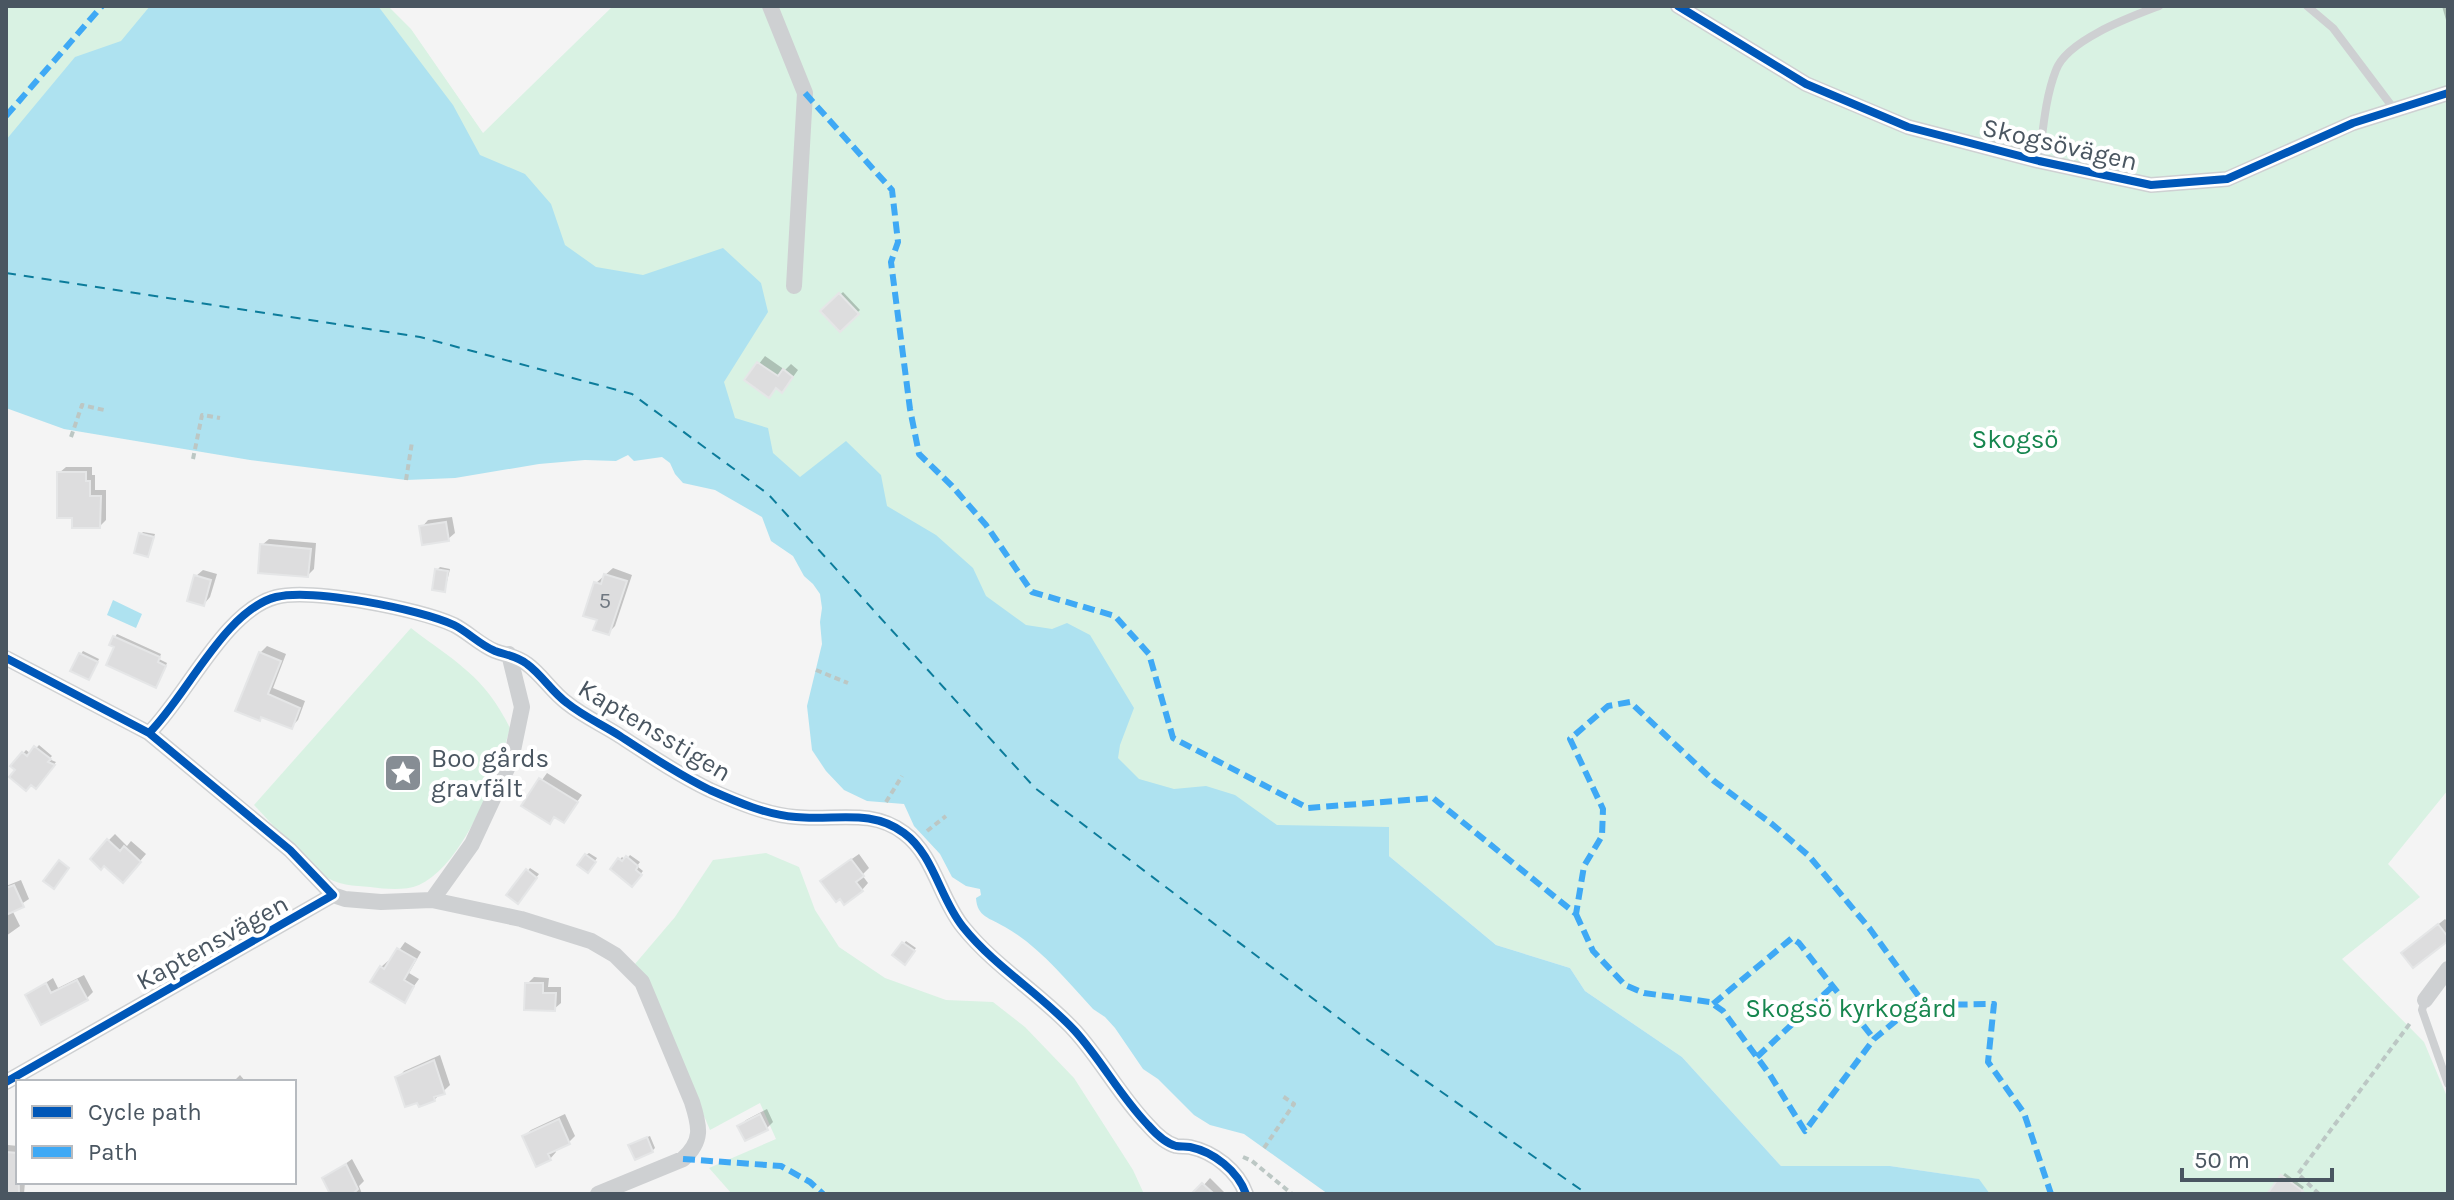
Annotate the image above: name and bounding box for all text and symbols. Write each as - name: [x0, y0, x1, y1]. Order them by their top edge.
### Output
- street label: Skogsövägen: [1979, 112, 2140, 177]
- park label: Skogsö: [1971, 424, 2059, 455]
- house number: 5: [599, 588, 611, 614]
- street label: Kaptensstigen: [573, 673, 737, 788]
- place label: Boo gårds gravfält: [431, 743, 549, 804]
- place icon: Boo gårds gravfält: [382, 752, 424, 794]
- street label: Kaptensvägen: [131, 888, 294, 997]
- park label: Skogsö kyrkogård: [1745, 993, 1957, 1024]
- legend: [16, 1080, 296, 1184]
- text: Cycle path: [88, 1098, 202, 1126]
- scale bar: [2182, 1132, 2332, 1182]
- text: Path: [88, 1138, 138, 1166]
- text: 50 m: [2194, 1146, 2250, 1174]

